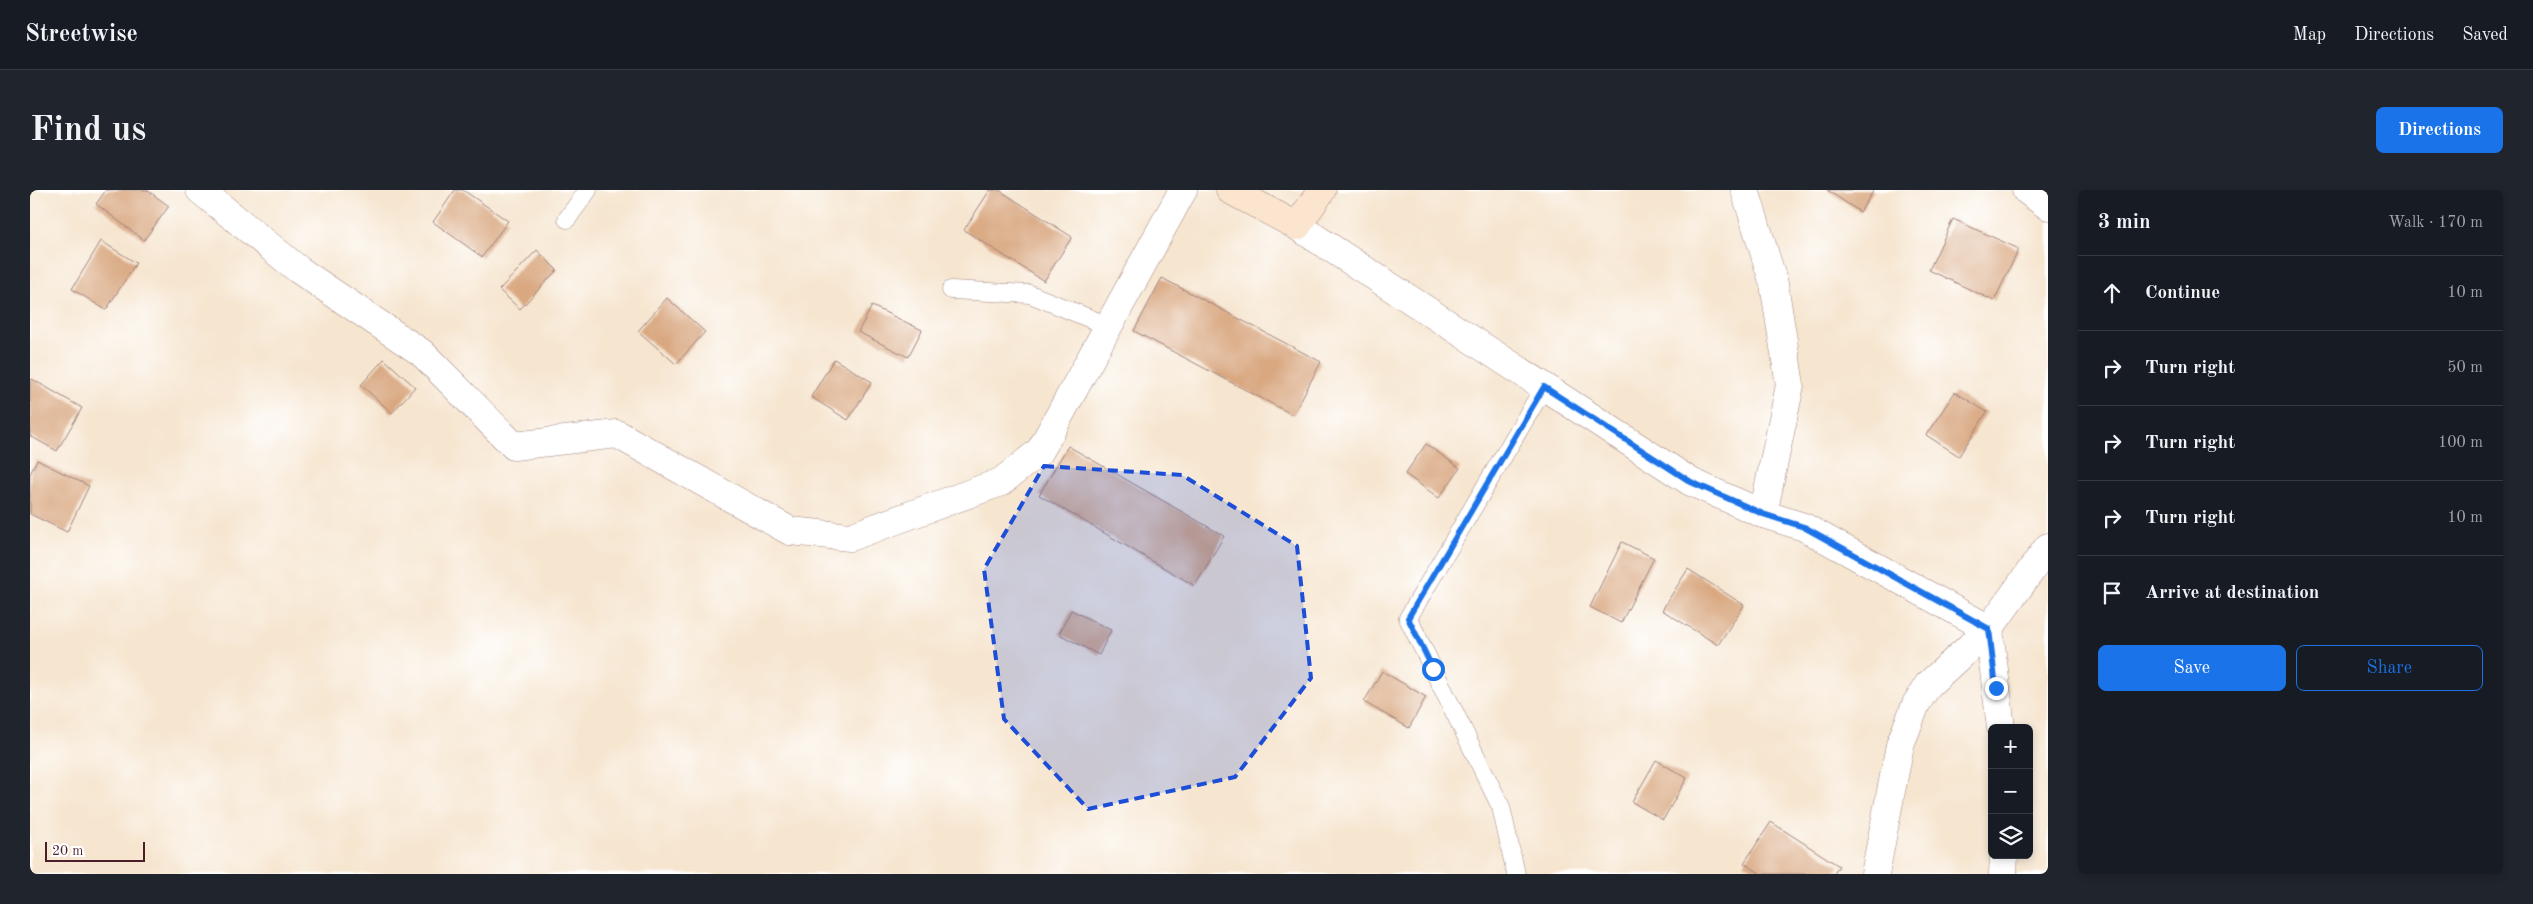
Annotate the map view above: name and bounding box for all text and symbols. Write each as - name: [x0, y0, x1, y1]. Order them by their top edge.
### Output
- text: Streetwise: [25, 23, 138, 47]
- text: Map: [2293, 26, 2326, 44]
- text: Directions: [2354, 26, 2434, 44]
- text: Saved: [2462, 26, 2508, 44]
- button: Directions: [2376, 107, 2503, 153]
- text: Find us: [30, 113, 146, 148]
- text: 3 min: [2098, 212, 2151, 233]
- text: Walk · 170 m: [2388, 215, 2483, 231]
- icon: ahead: [2098, 279, 2126, 307]
- text: Continue: [2145, 284, 2220, 303]
- text: 10 m: [2447, 285, 2483, 301]
- icon: right: [2098, 354, 2126, 382]
- text: Turn right: [2145, 359, 2235, 378]
- text: 50 m: [2447, 360, 2483, 376]
- icon: right: [2098, 429, 2126, 457]
- text: Turn right: [2145, 434, 2235, 453]
- text: 100 m: [2438, 435, 2483, 451]
- icon: right: [2098, 504, 2126, 532]
- text: Turn right: [2145, 509, 2235, 528]
- text: 10 m: [2447, 510, 2483, 526]
- icon: arrive: [2098, 579, 2126, 607]
- text: Arrive at destination: [2145, 584, 2319, 603]
- button: Save: [2098, 645, 2286, 691]
- button: Share: [2296, 645, 2483, 691]
- route start: [1422, 658, 1445, 681]
- route end: [1985, 677, 2008, 700]
- map controls: [1988, 724, 2033, 859]
- button: +: [1988, 724, 2033, 769]
- button: −: [1988, 769, 2033, 814]
- button: layers: [1988, 814, 2033, 859]
- scale bar: [45, 839, 145, 862]
- text: 20 m: [52, 844, 83, 858]

